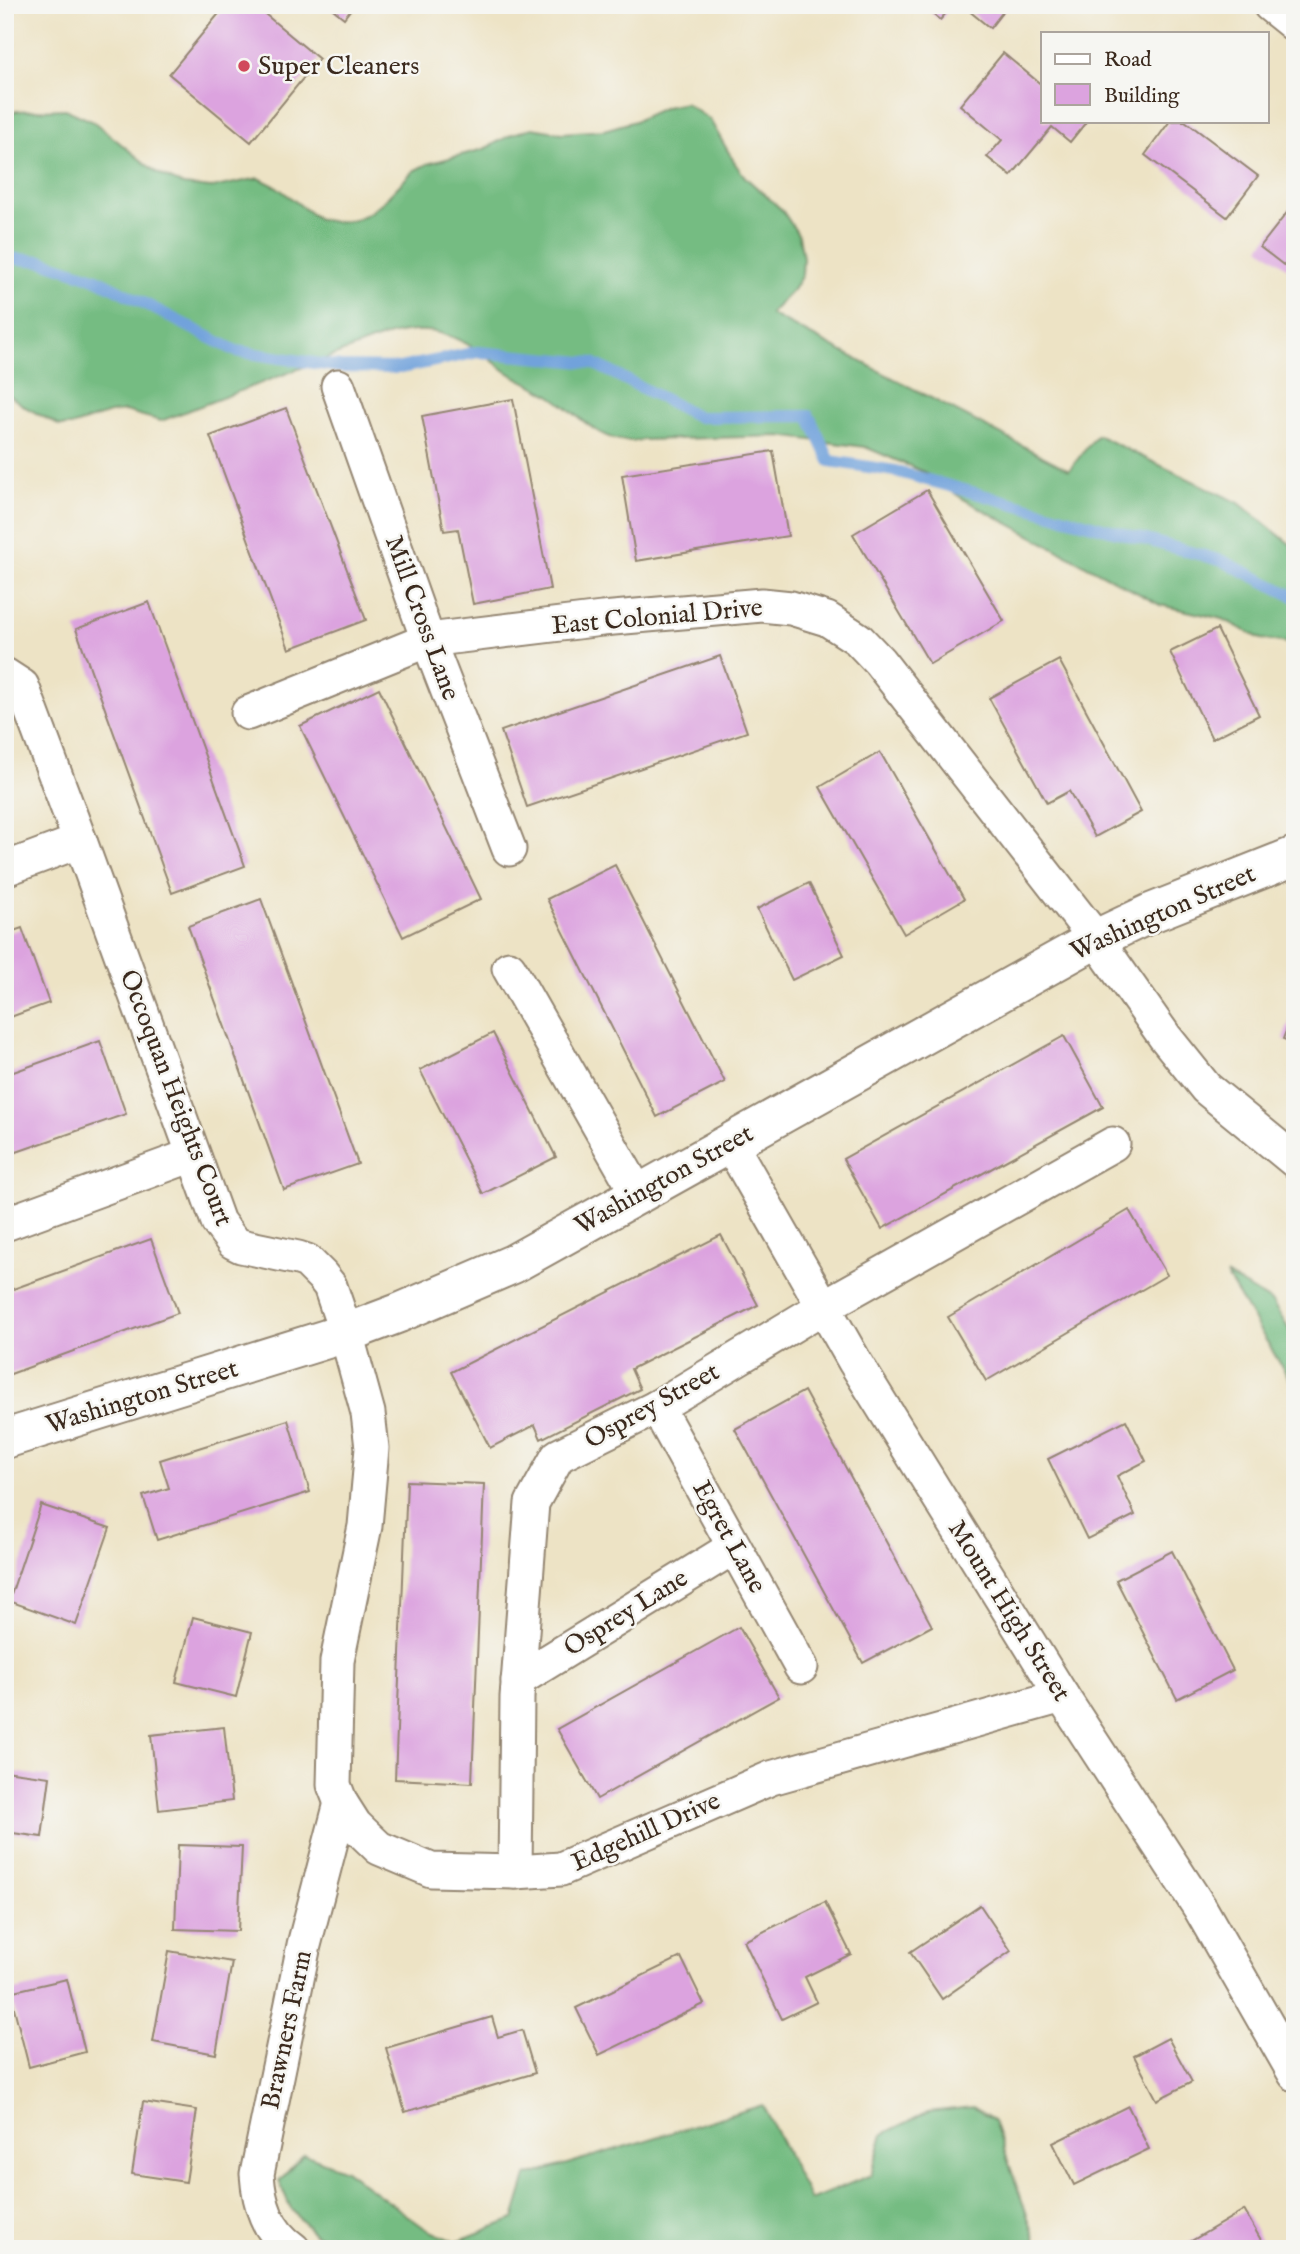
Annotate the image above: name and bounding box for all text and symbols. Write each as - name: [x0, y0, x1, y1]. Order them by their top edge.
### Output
- legend: [1041, 32, 1268, 122]
- text: Road: [1104, 47, 1152, 74]
- place label: Super Cleaners: [258, 50, 419, 83]
- marker: Super Cleaners: [236, 58, 252, 74]
- text: Building: [1104, 83, 1180, 110]
- street label: Mill Cross Lane: [377, 531, 467, 705]
- street label: East Colonial Drive: [550, 591, 764, 643]
- street label: Washington Street: [1065, 857, 1261, 969]
- street label: Occoquan Heights Court: [112, 965, 240, 1231]
- street label: Washington Street: [569, 1117, 759, 1243]
- street label: Washington Street: [42, 1352, 242, 1442]
- street label: Osprey Street: [579, 1355, 725, 1457]
- street label: Egret Lane: [685, 1475, 773, 1599]
- street label: Mount High Street: [940, 1514, 1078, 1708]
- street label: Osprey Lane: [558, 1562, 694, 1664]
- street label: Edgehill Drive: [567, 1785, 725, 1879]
- street label: Brawners Farm: [254, 1947, 320, 2113]

